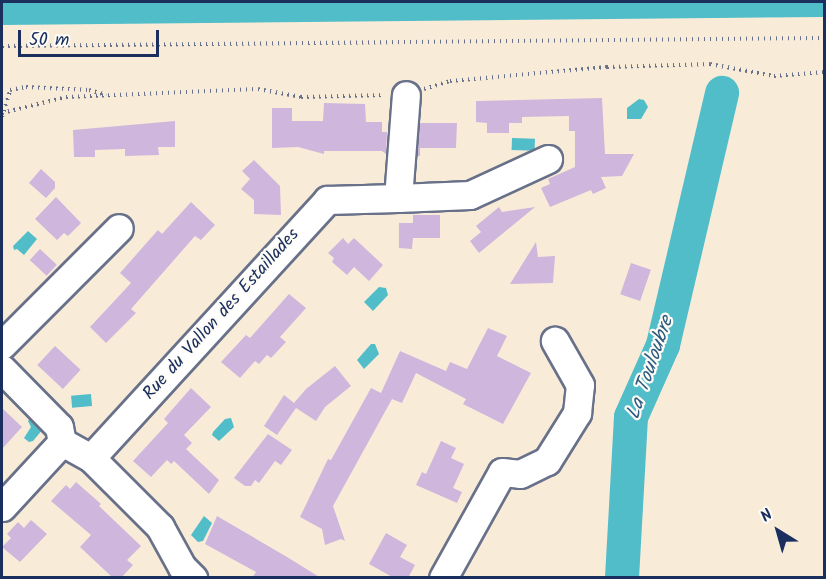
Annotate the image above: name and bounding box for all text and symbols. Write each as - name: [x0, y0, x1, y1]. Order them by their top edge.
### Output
- scale bar: [21, 18, 162, 56]
- text: 50 m: [29, 26, 69, 55]
- street label: Rue du Vallon des Estaillades: [139, 225, 305, 405]
- water label: La Touloubre: [622, 313, 680, 423]
- north arrow: [748, 501, 808, 561]
- text: N: [755, 503, 778, 529]

